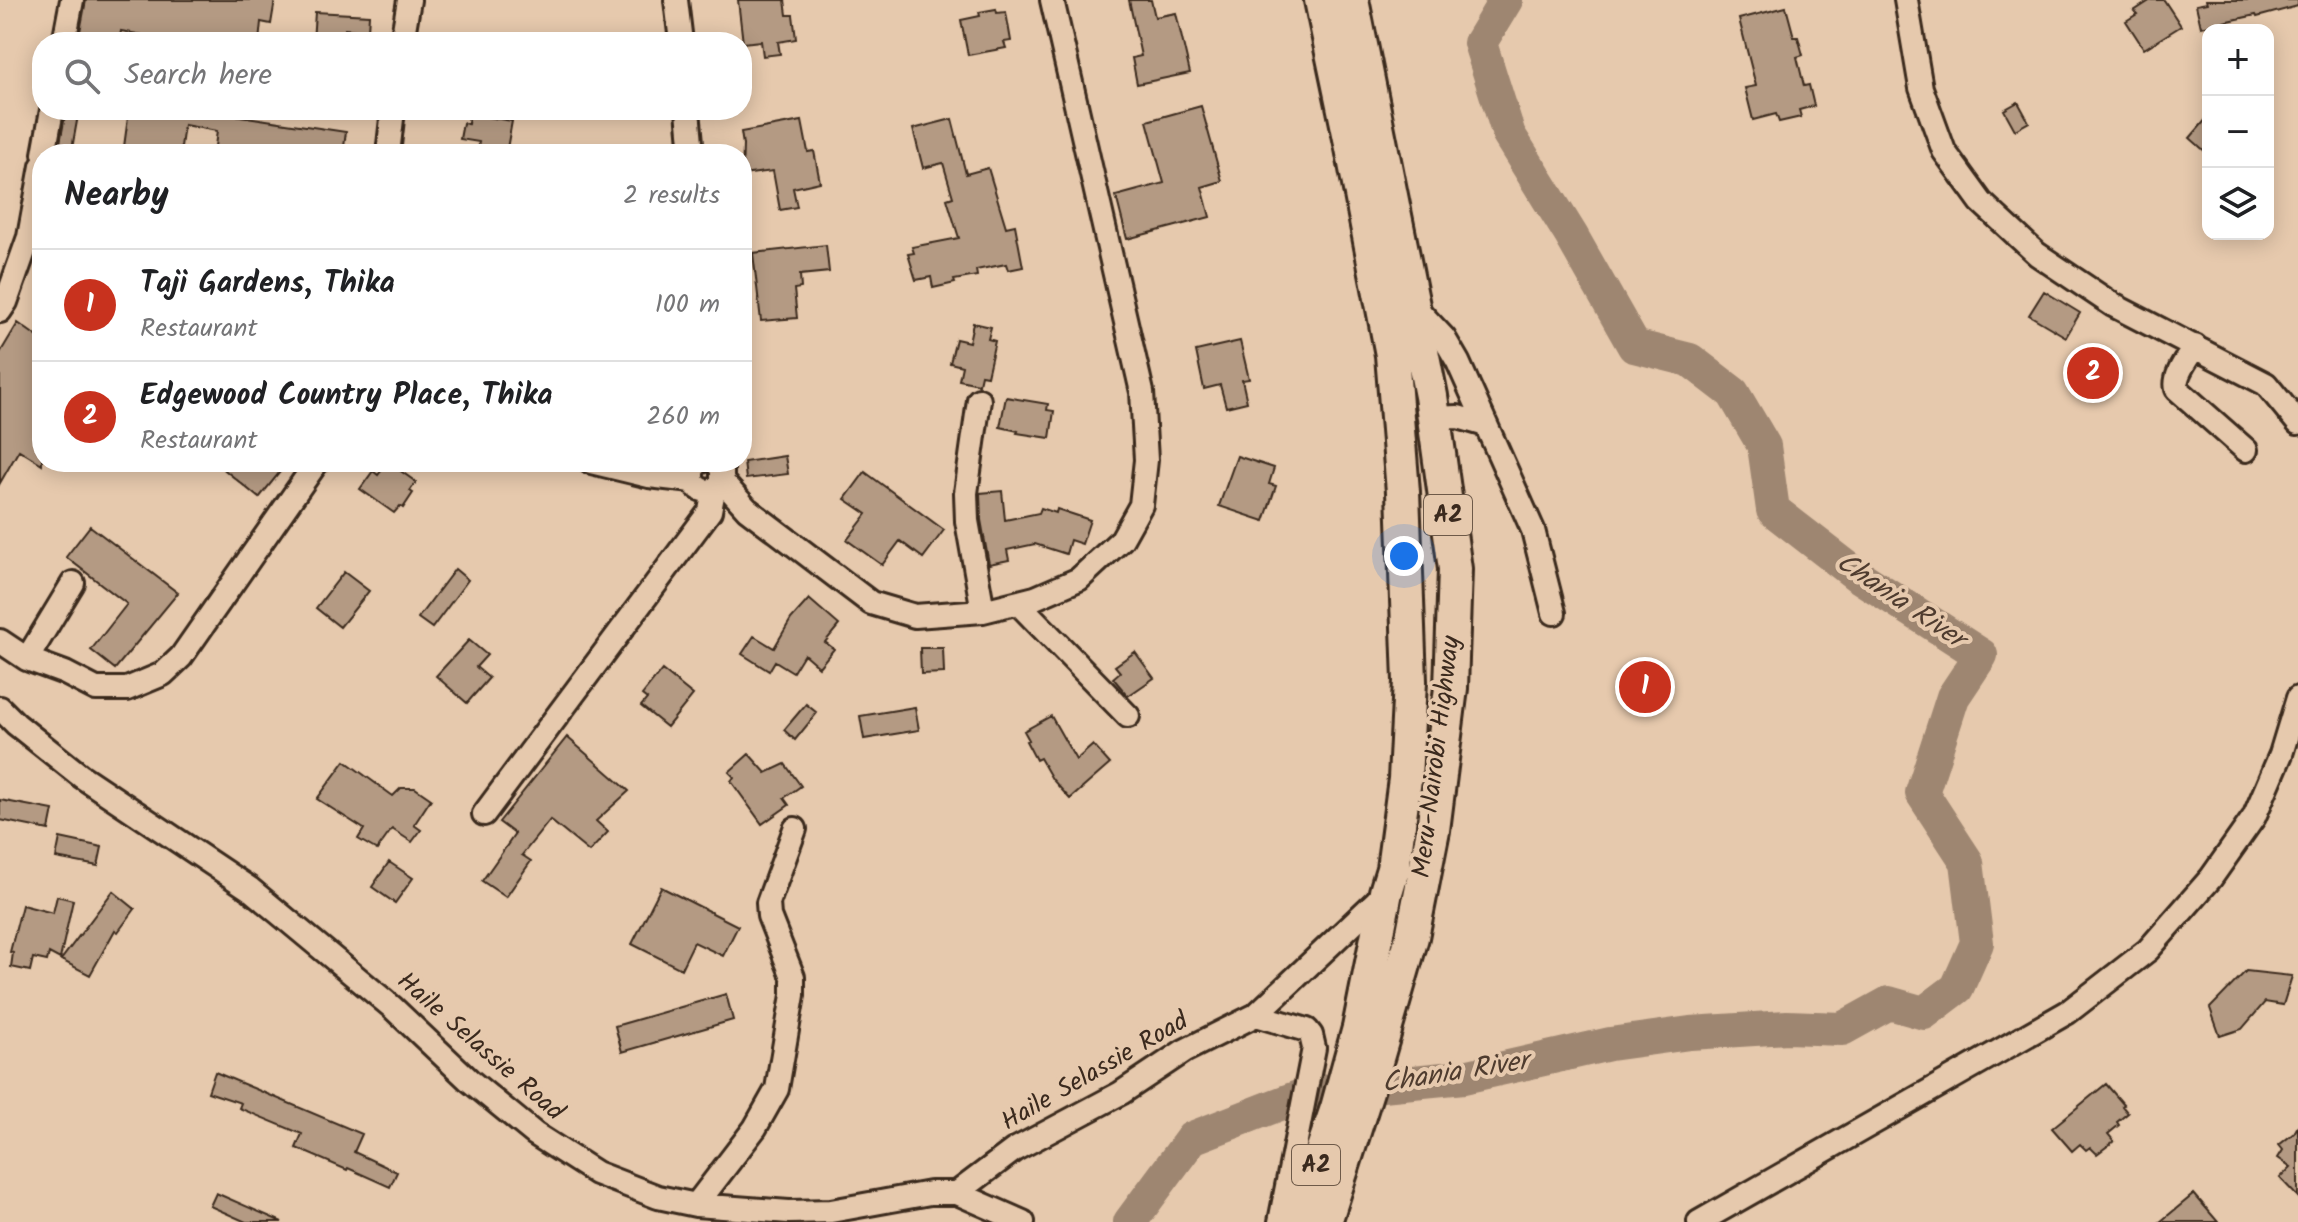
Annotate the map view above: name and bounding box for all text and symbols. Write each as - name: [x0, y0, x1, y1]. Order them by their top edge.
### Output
- map controls: [2202, 24, 2274, 240]
- button: +: [2202, 24, 2274, 96]
- search box: [32, 32, 752, 120]
- text: Search here: [124, 52, 272, 100]
- icon: search: [60, 54, 104, 98]
- button: −: [2202, 96, 2274, 168]
- button: layers: [2202, 168, 2274, 240]
- text: Nearby: [64, 169, 169, 223]
- text: 2 results: [623, 175, 720, 217]
- text: Taji Gardens, Thika: [140, 260, 395, 308]
- text: 1: [86, 284, 94, 326]
- text: 100 m: [655, 284, 720, 326]
- text: Restaurant: [140, 308, 257, 350]
- pin: 2: [2067, 343, 2119, 403]
- text: Edgewood Country Place, Thika: [140, 372, 553, 420]
- text: 2: [82, 396, 98, 438]
- text: 260 m: [646, 396, 720, 438]
- text: Restaurant: [140, 420, 257, 462]
- road number: A2: [1424, 495, 1472, 535]
- your location: [1384, 536, 1424, 576]
- water label: Chania River: [1826, 541, 1978, 664]
- street label: Meru-Nairobi Highway: [1401, 633, 1473, 880]
- pin: 1: [1619, 657, 1671, 717]
- street label: Haile Selassie Road: [387, 962, 574, 1133]
- street label: Haile Selassie Road: [993, 1001, 1198, 1143]
- water label: Chania River: [1379, 1038, 1537, 1107]
- road number: A2: [1292, 1145, 1340, 1185]

